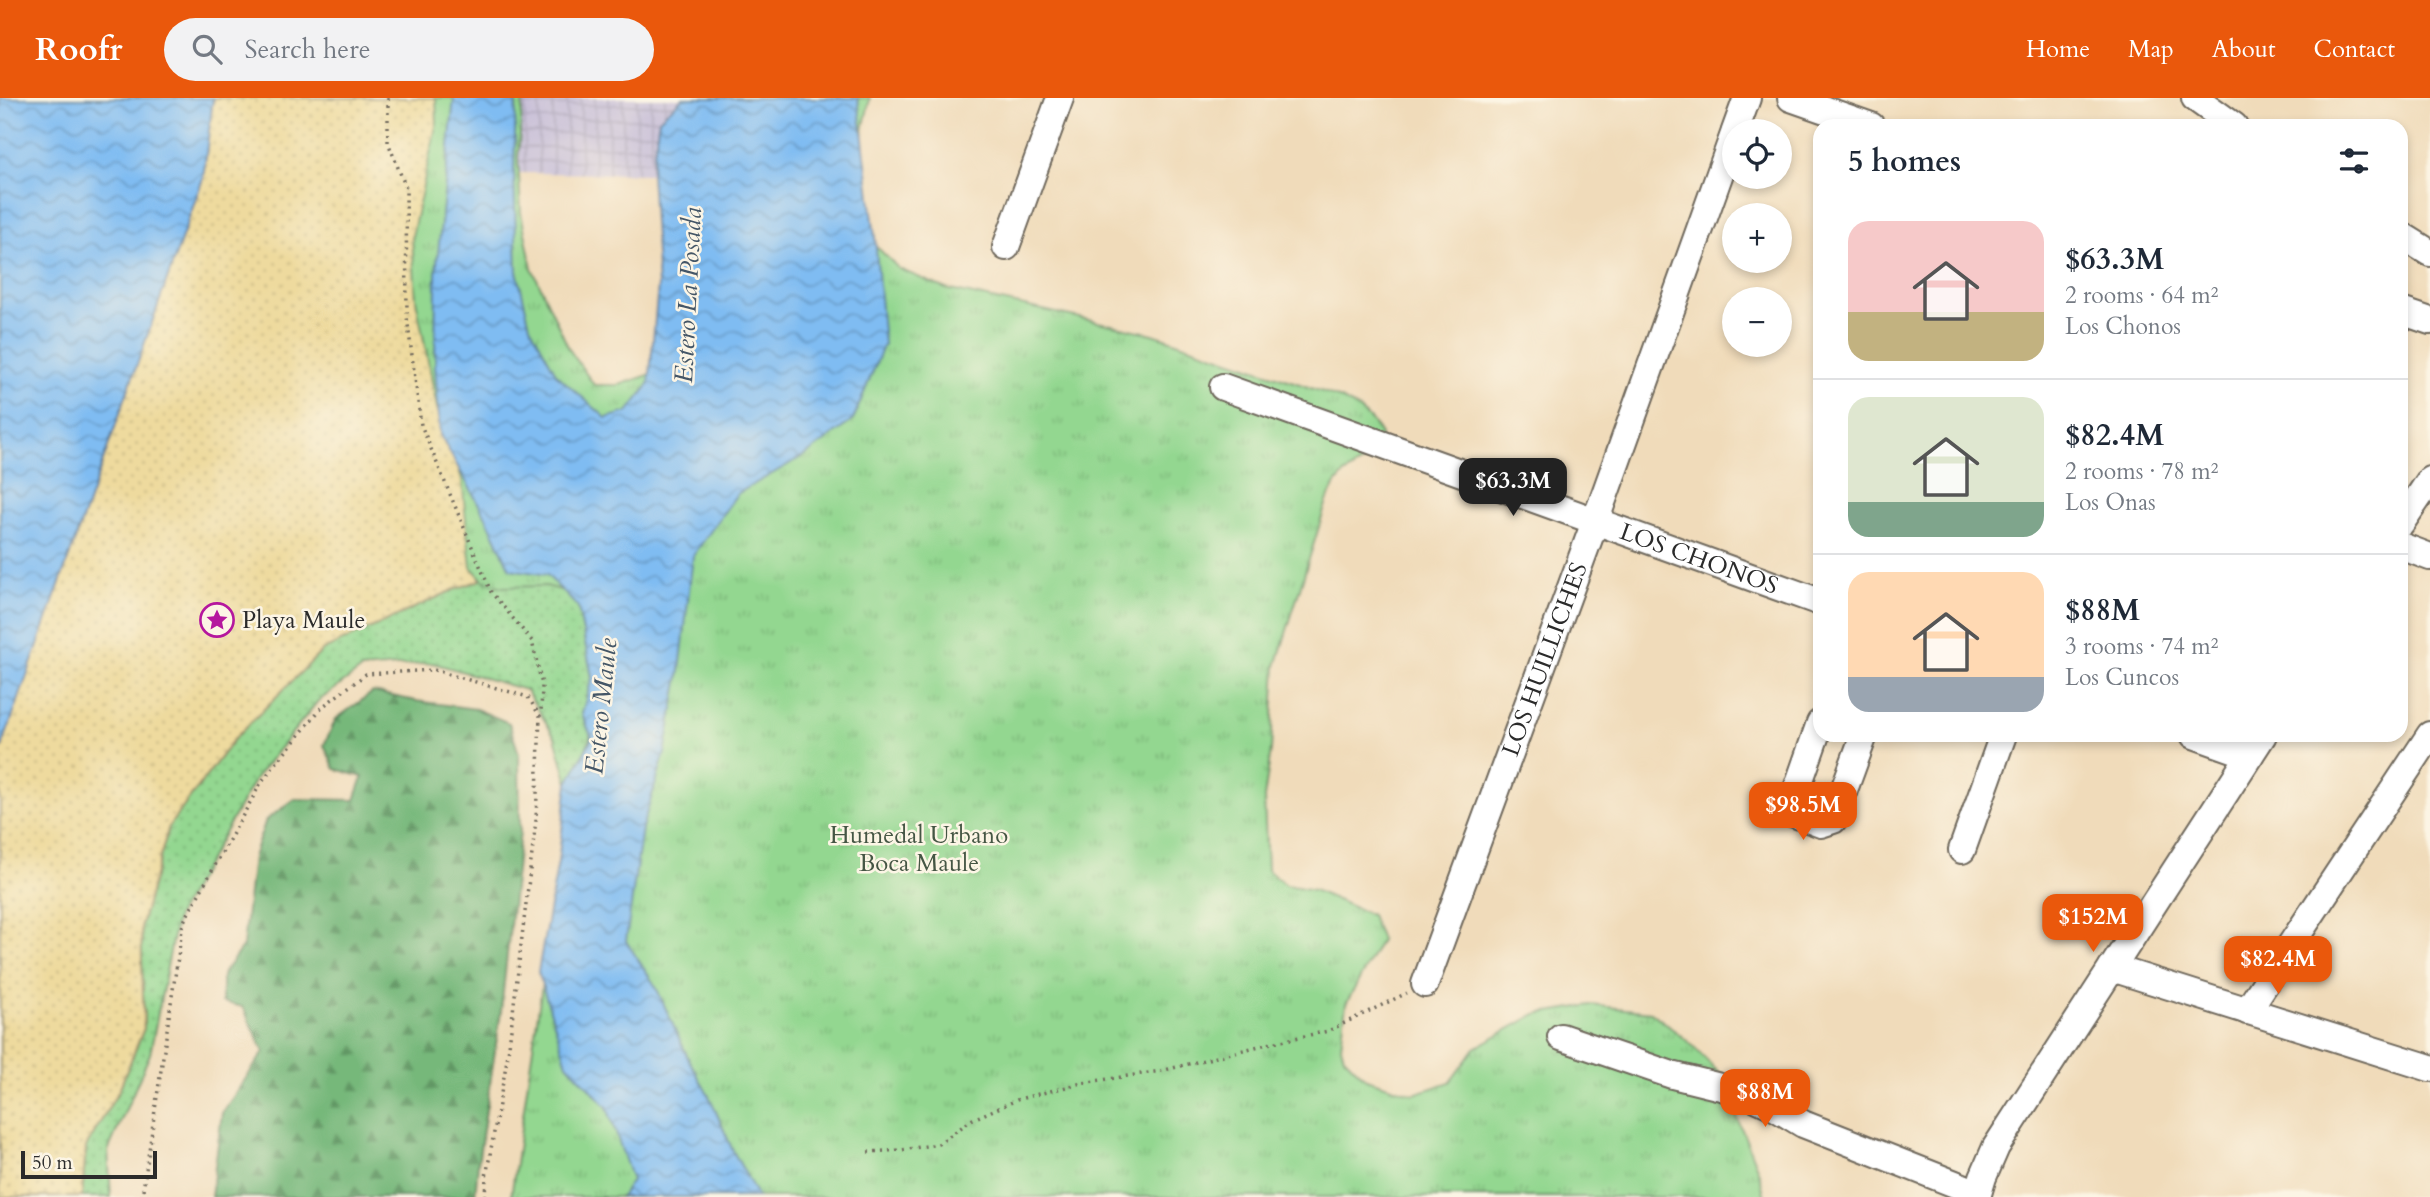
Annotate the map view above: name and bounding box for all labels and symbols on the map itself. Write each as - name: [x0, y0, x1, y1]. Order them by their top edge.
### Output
- water label: Estero La Posada: [666, 206, 710, 384]
- pin: $63.3M: [1456, 458, 1570, 518]
- street label: LOS CHONOS: [1615, 515, 1783, 602]
- street label: LOS HUILLICHES: [1494, 558, 1595, 761]
- place icon: Playa Maule: [198, 601, 236, 639]
- place label: Playa Maule: [242, 604, 365, 637]
- water label: Estero Maule: [576, 635, 626, 776]
- pin: $98.5M: [1746, 782, 1860, 842]
- park label: Humedal Urbano Boca Maule: [830, 819, 1008, 880]
- pin: $152M: [2044, 894, 2142, 954]
- pin: $82.4M: [2221, 936, 2335, 996]
- pin: $88M: [1724, 1070, 1806, 1129]
- scale bar: [21, 1148, 158, 1180]

